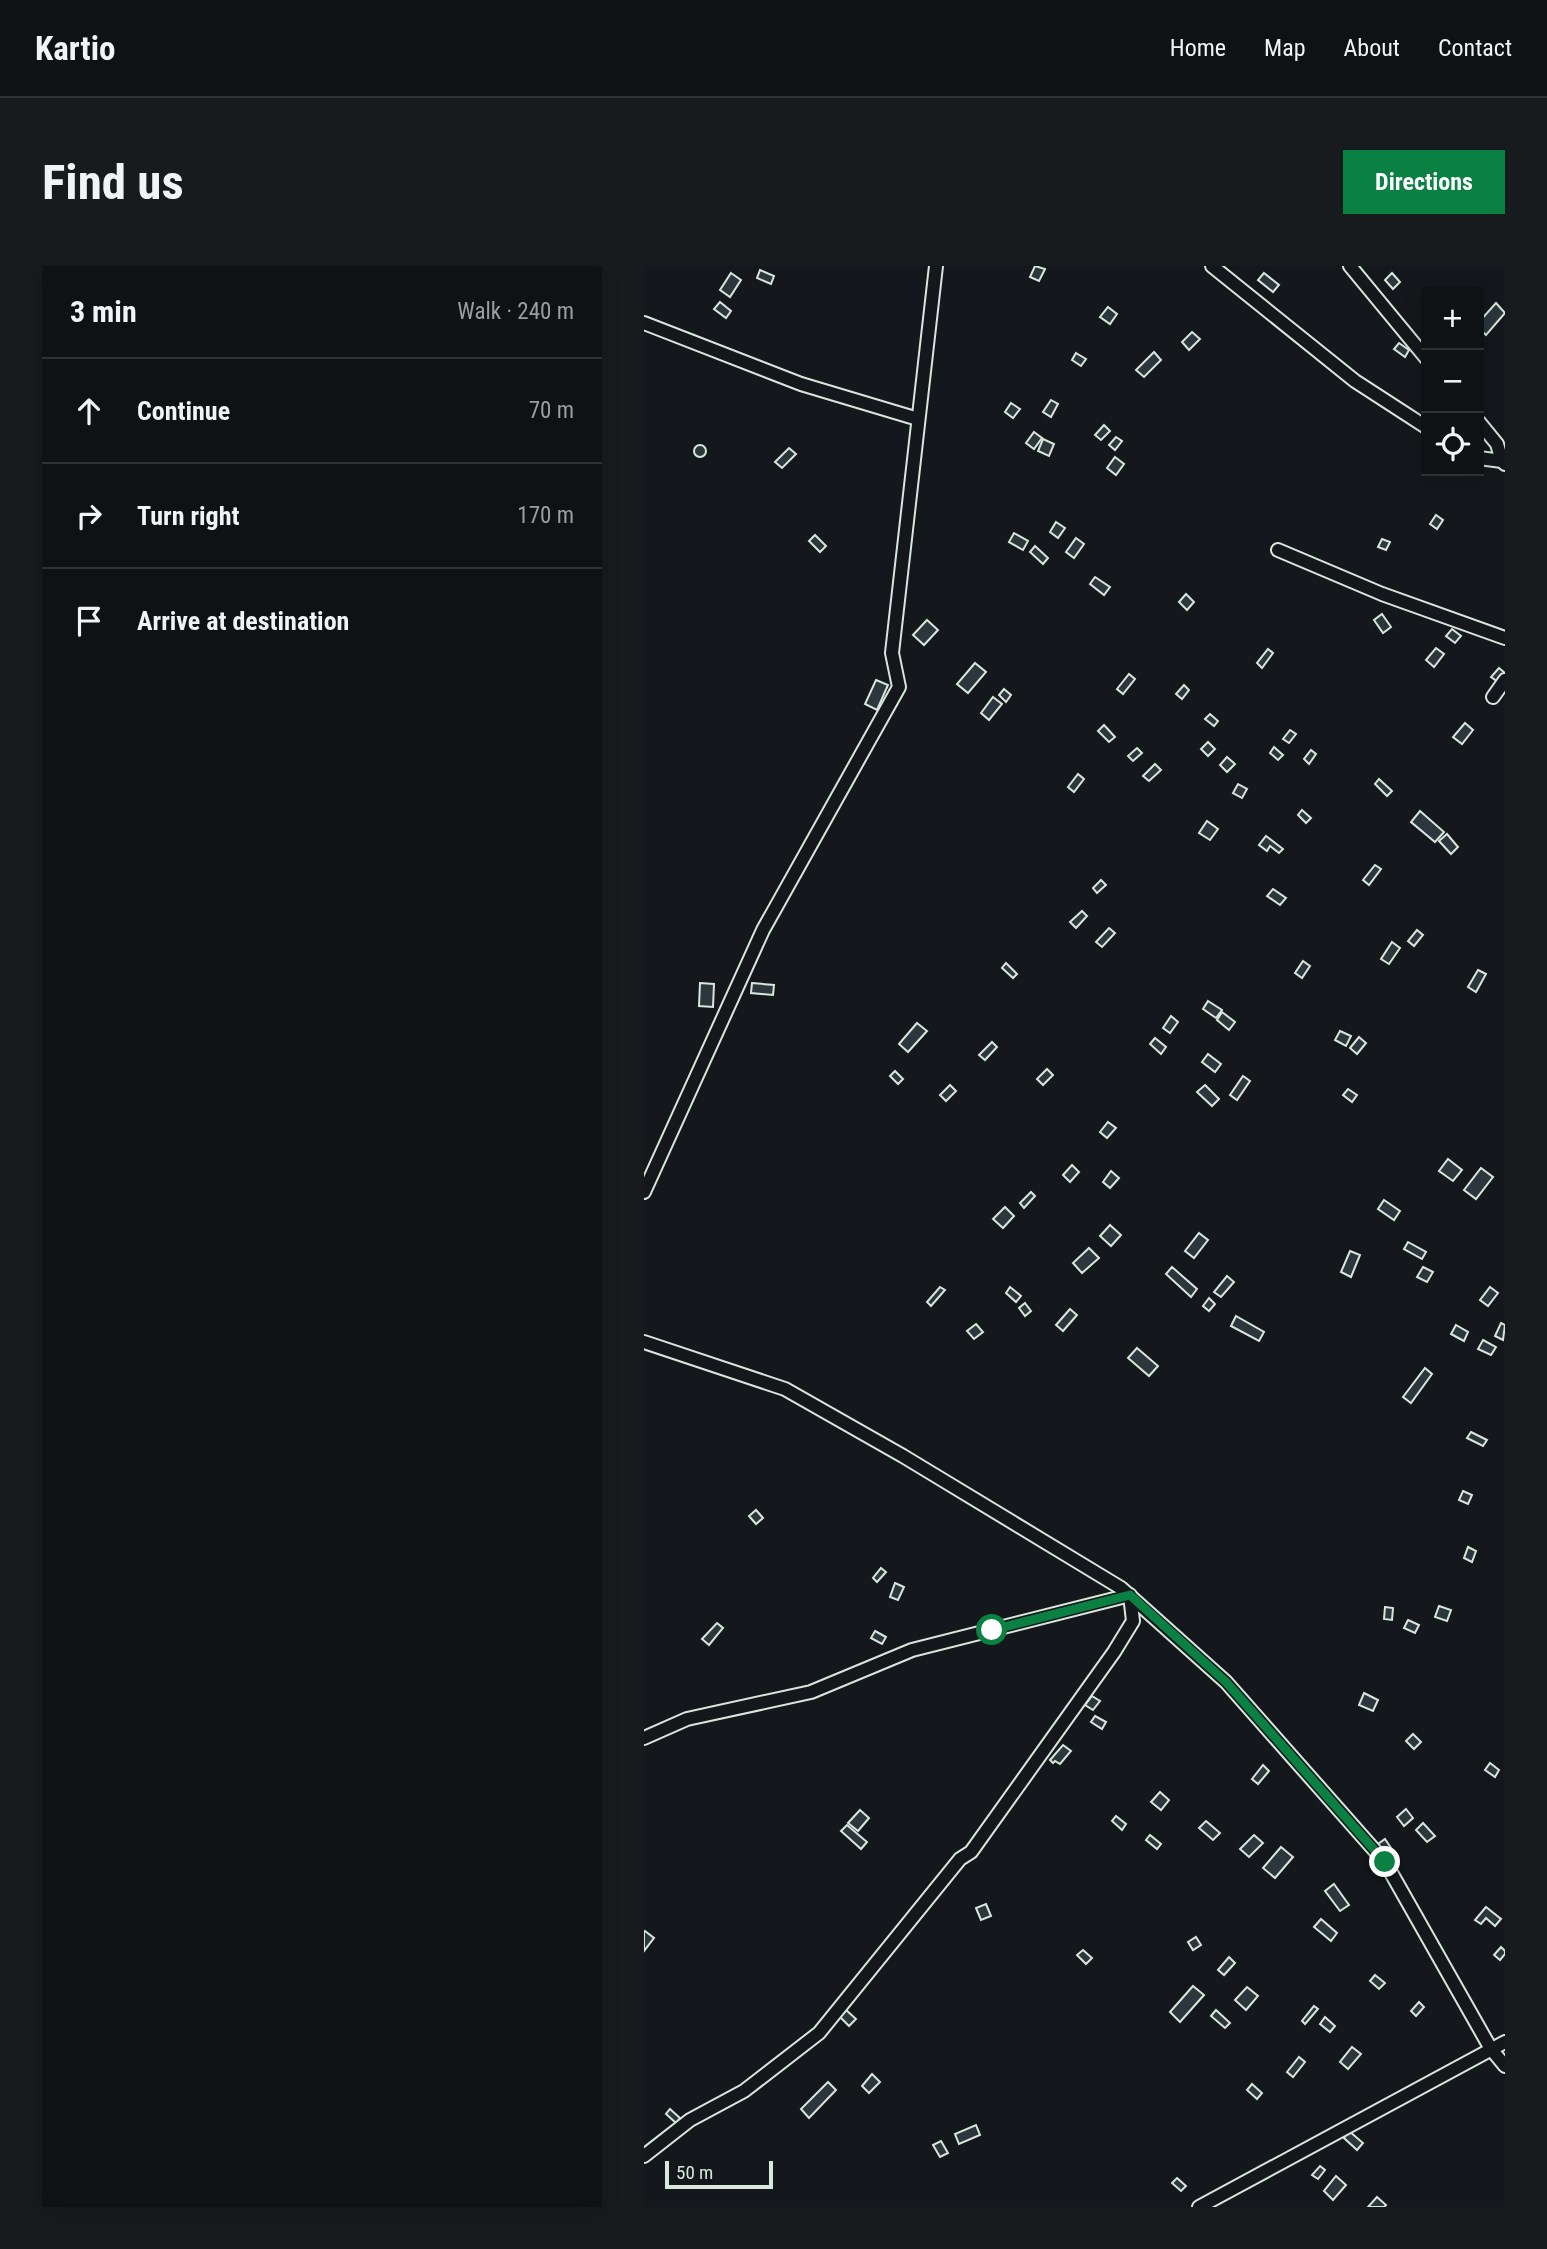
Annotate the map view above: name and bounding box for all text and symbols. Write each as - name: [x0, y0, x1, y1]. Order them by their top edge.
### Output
- text: Kartio: [35, 29, 115, 68]
- text: Home: [1170, 34, 1226, 62]
- text: Map: [1264, 34, 1306, 62]
- text: About: [1344, 34, 1400, 62]
- text: Contact: [1438, 34, 1512, 62]
- button: Directions: [1343, 150, 1505, 214]
- text: Find us: [42, 154, 184, 211]
- map controls: [1421, 287, 1484, 476]
- button: +: [1421, 287, 1484, 350]
- text: 3 min: [70, 294, 137, 329]
- text: Walk · 240 m: [457, 298, 574, 325]
- button: −: [1421, 350, 1484, 413]
- icon: ahead: [70, 392, 108, 430]
- text: Continue: [137, 396, 230, 426]
- text: 70 m: [529, 397, 574, 424]
- button: locate: [1421, 413, 1484, 476]
- icon: right: [70, 497, 108, 535]
- text: Turn right: [137, 501, 239, 531]
- text: 170 m: [517, 502, 574, 529]
- icon: arrive: [70, 602, 108, 640]
- text: Arrive at destination: [137, 606, 349, 636]
- route start: [976, 1614, 1007, 1645]
- route end: [1369, 1846, 1400, 1877]
- scale bar: [665, 2158, 774, 2190]
- text: 50 m: [676, 2161, 713, 2184]

